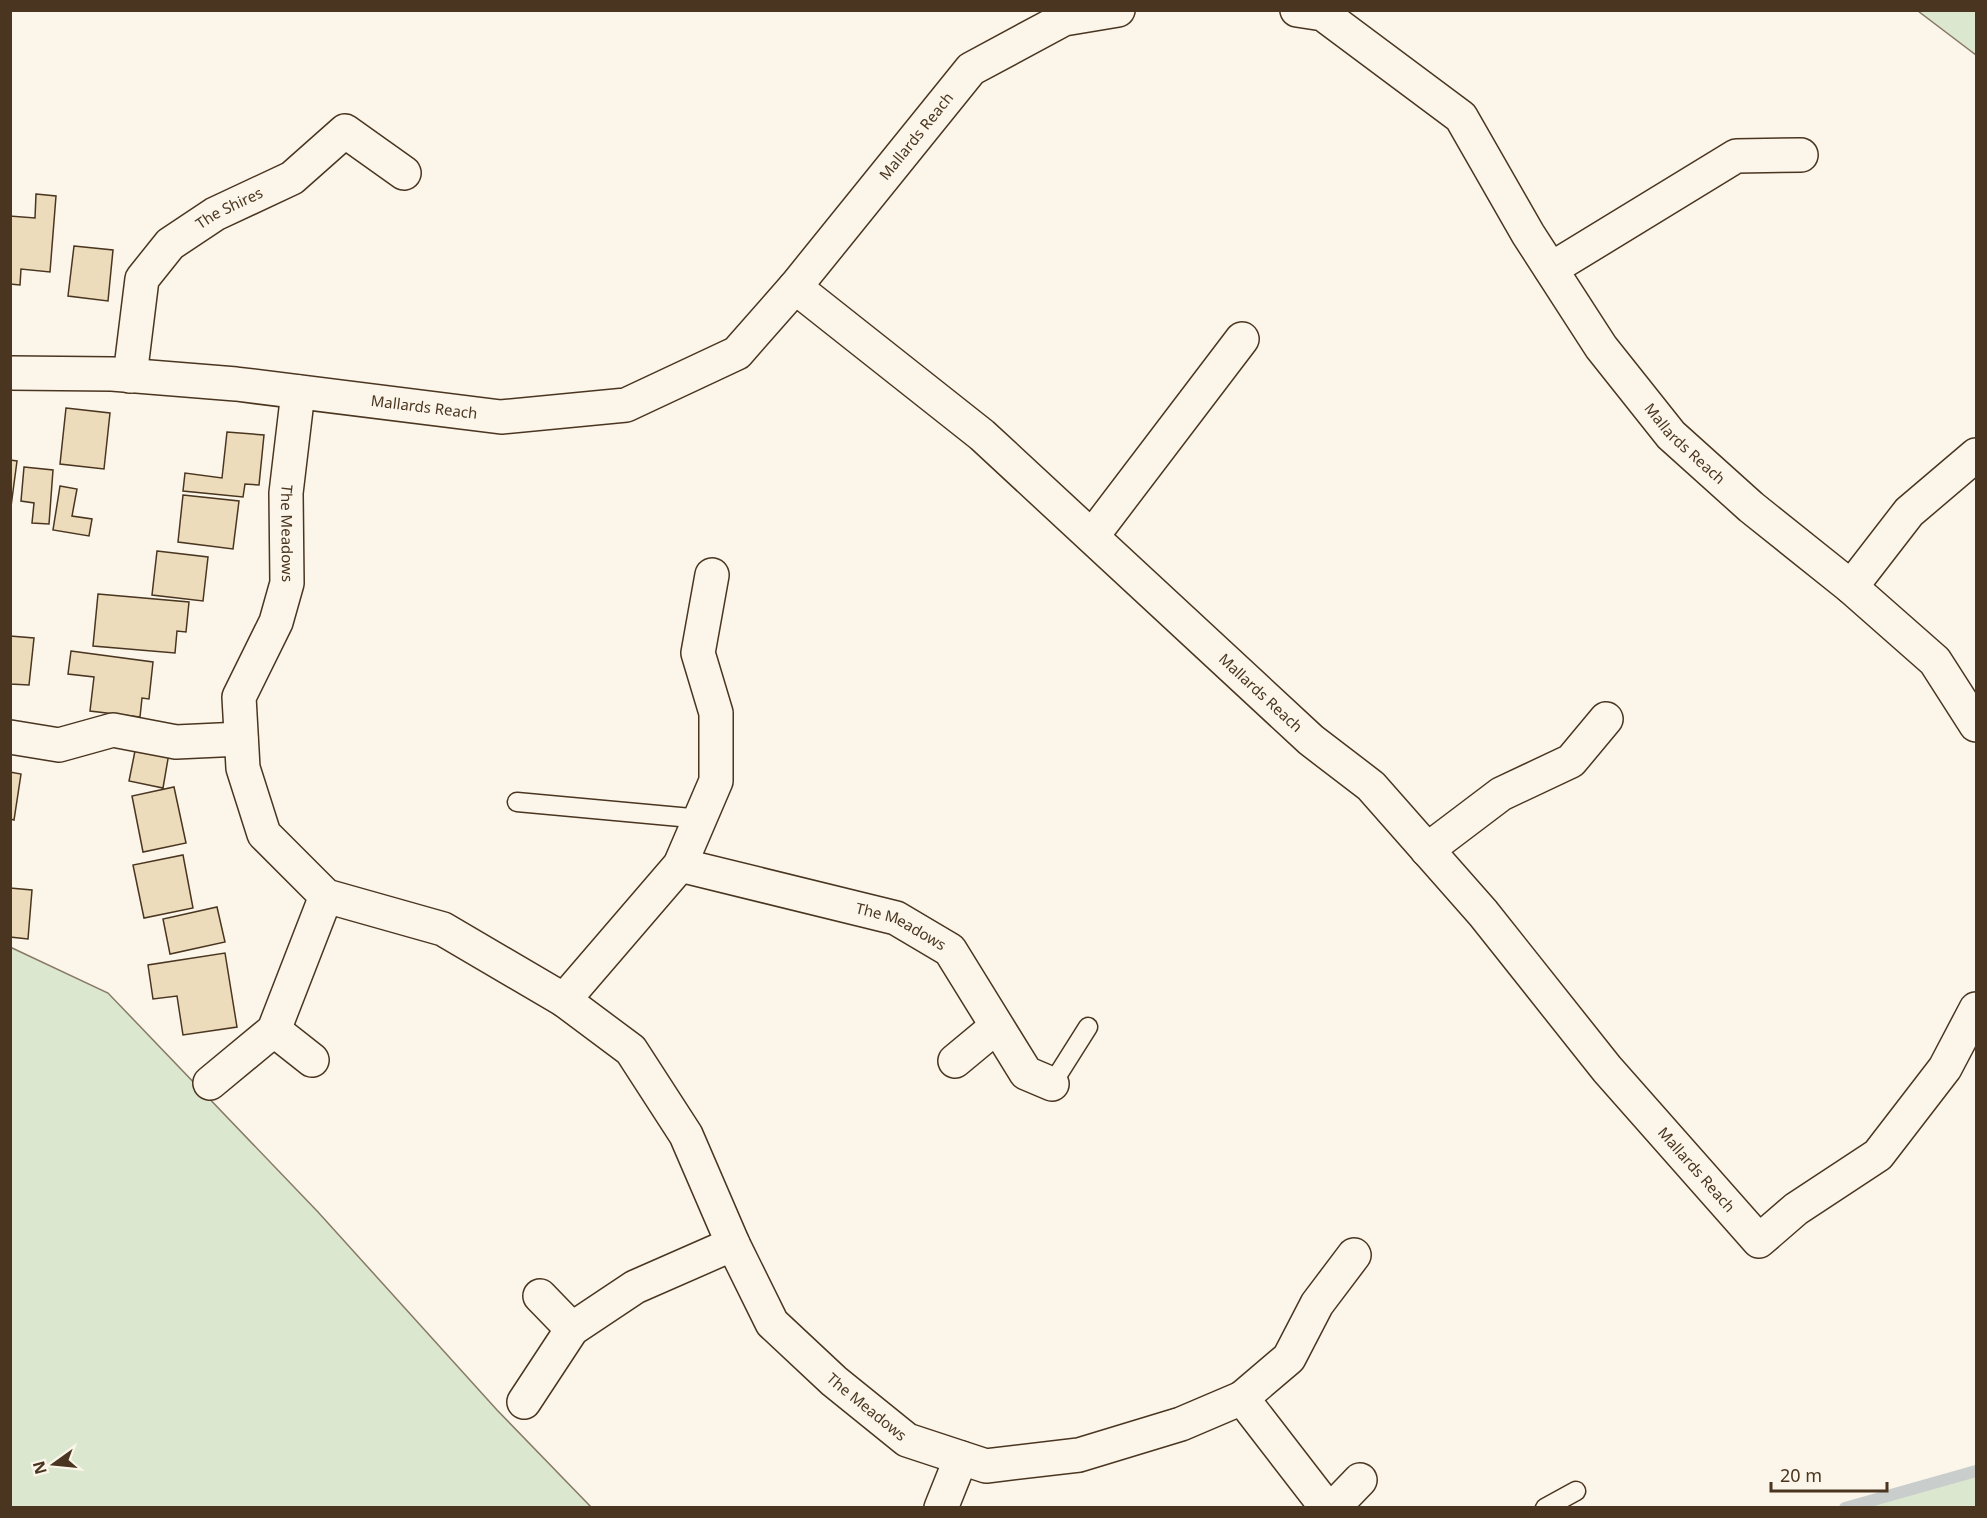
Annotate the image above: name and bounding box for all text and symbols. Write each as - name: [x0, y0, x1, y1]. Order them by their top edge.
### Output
- street label: Mallards Reach: [874, 88, 957, 184]
- street label: The Shires: [191, 182, 266, 233]
- street label: Mallards Reach: [370, 390, 479, 423]
- street label: Mallards Reach: [1640, 399, 1730, 488]
- street label: The Meadows: [277, 484, 298, 582]
- street label: Mallards Reach: [1215, 649, 1307, 736]
- street label: The Meadows: [854, 898, 950, 954]
- street label: Mallards Reach: [1654, 1122, 1740, 1216]
- street label: The Meadows: [823, 1368, 911, 1445]
- north arrow: [24, 1434, 84, 1494]
- scale bar: [1771, 1455, 1886, 1493]
- text: N: [27, 1459, 52, 1477]
- text: 20 m: [1780, 1463, 1822, 1487]

